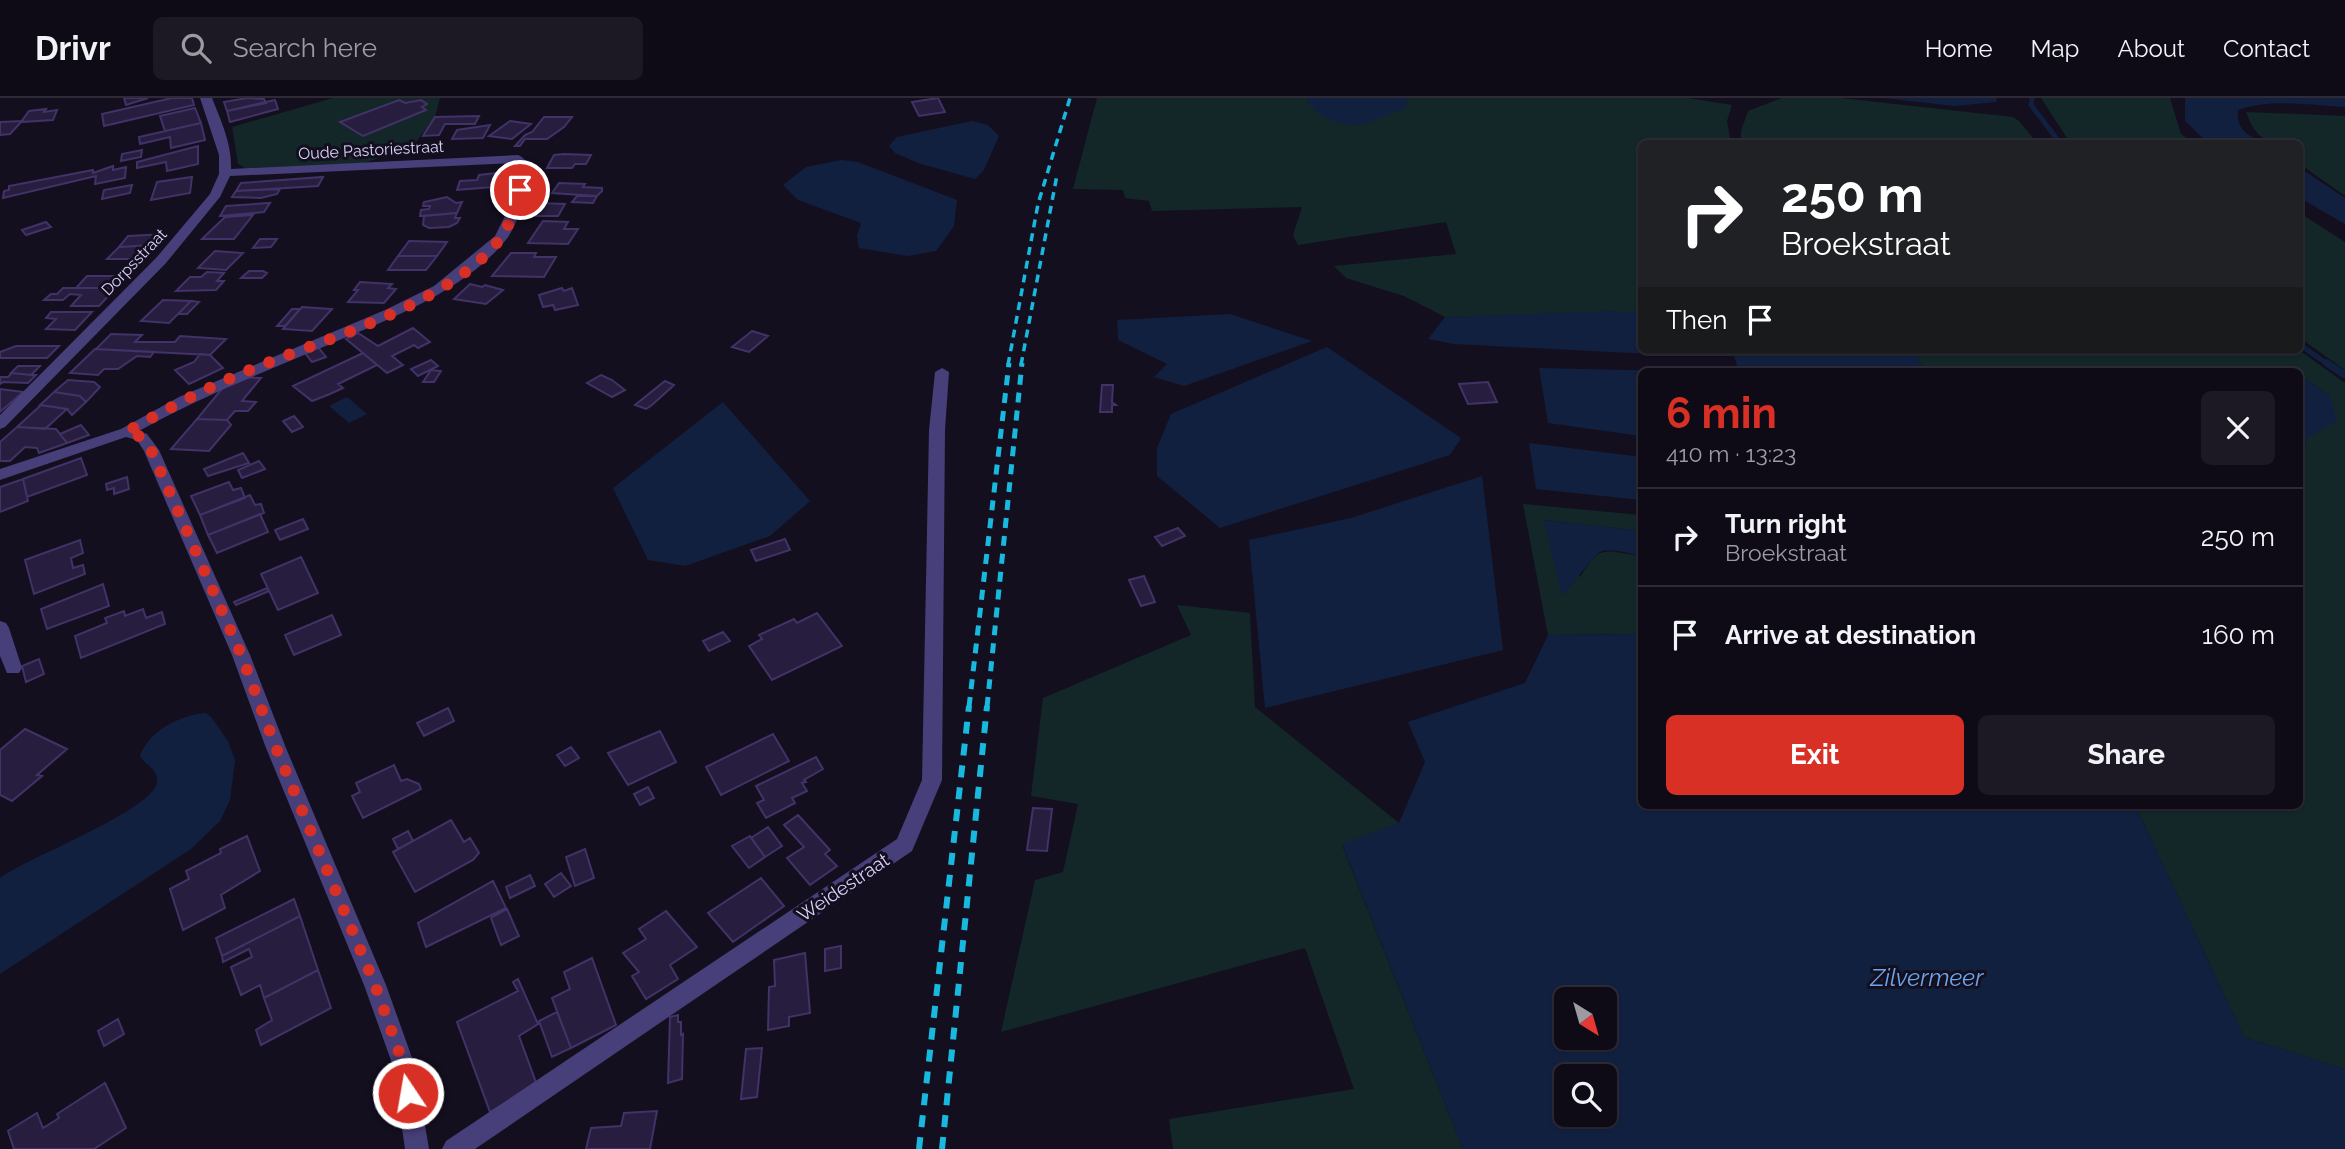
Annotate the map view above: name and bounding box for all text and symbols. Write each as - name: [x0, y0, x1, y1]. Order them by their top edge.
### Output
- search box: [153, 17, 643, 80]
- text: Drivr: [35, 29, 111, 68]
- icon: search: [177, 29, 215, 67]
- text: Search here: [233, 33, 377, 63]
- text: Home: [1925, 34, 1993, 63]
- text: Map: [2031, 34, 2079, 63]
- text: About: [2117, 34, 2185, 63]
- text: Contact: [2223, 34, 2310, 63]
- street label: Oude Pastoriestraat: [298, 137, 445, 163]
- pin: [490, 160, 550, 220]
- text: 250 m: [1781, 166, 1923, 223]
- icon: right: [1666, 168, 1757, 259]
- icon: arrive: [501, 171, 539, 209]
- street label: Dorpsstraat: [97, 224, 171, 299]
- text: Broekstraat: [1781, 225, 1951, 262]
- icon: arrive: [1741, 301, 1779, 339]
- text: Then: [1666, 305, 1727, 335]
- text: 6 min: [1666, 389, 1777, 438]
- button: close: [2201, 391, 2275, 465]
- text: 410 m · 13:23: [1666, 440, 1796, 467]
- text: Turn right: [1725, 509, 1846, 539]
- icon: right: [1666, 518, 1704, 556]
- text: 250 m: [2201, 522, 2275, 552]
- text: Broekstraat: [1725, 539, 1847, 566]
- icon: arrive: [1666, 616, 1704, 654]
- text: Arrive at destination: [1725, 620, 1976, 650]
- text: 160 m: [2202, 620, 2275, 650]
- button: Exit: [1666, 715, 1964, 795]
- button: Share: [1978, 715, 2275, 795]
- street label: Weidestraat: [793, 848, 894, 926]
- water label: Zilvermeer: [1870, 963, 1984, 992]
- north arrow: [1554, 987, 1617, 1050]
- map controls: [1554, 987, 1617, 1127]
- position arrow: [371, 1056, 445, 1130]
- button: search: [1554, 1064, 1617, 1127]

